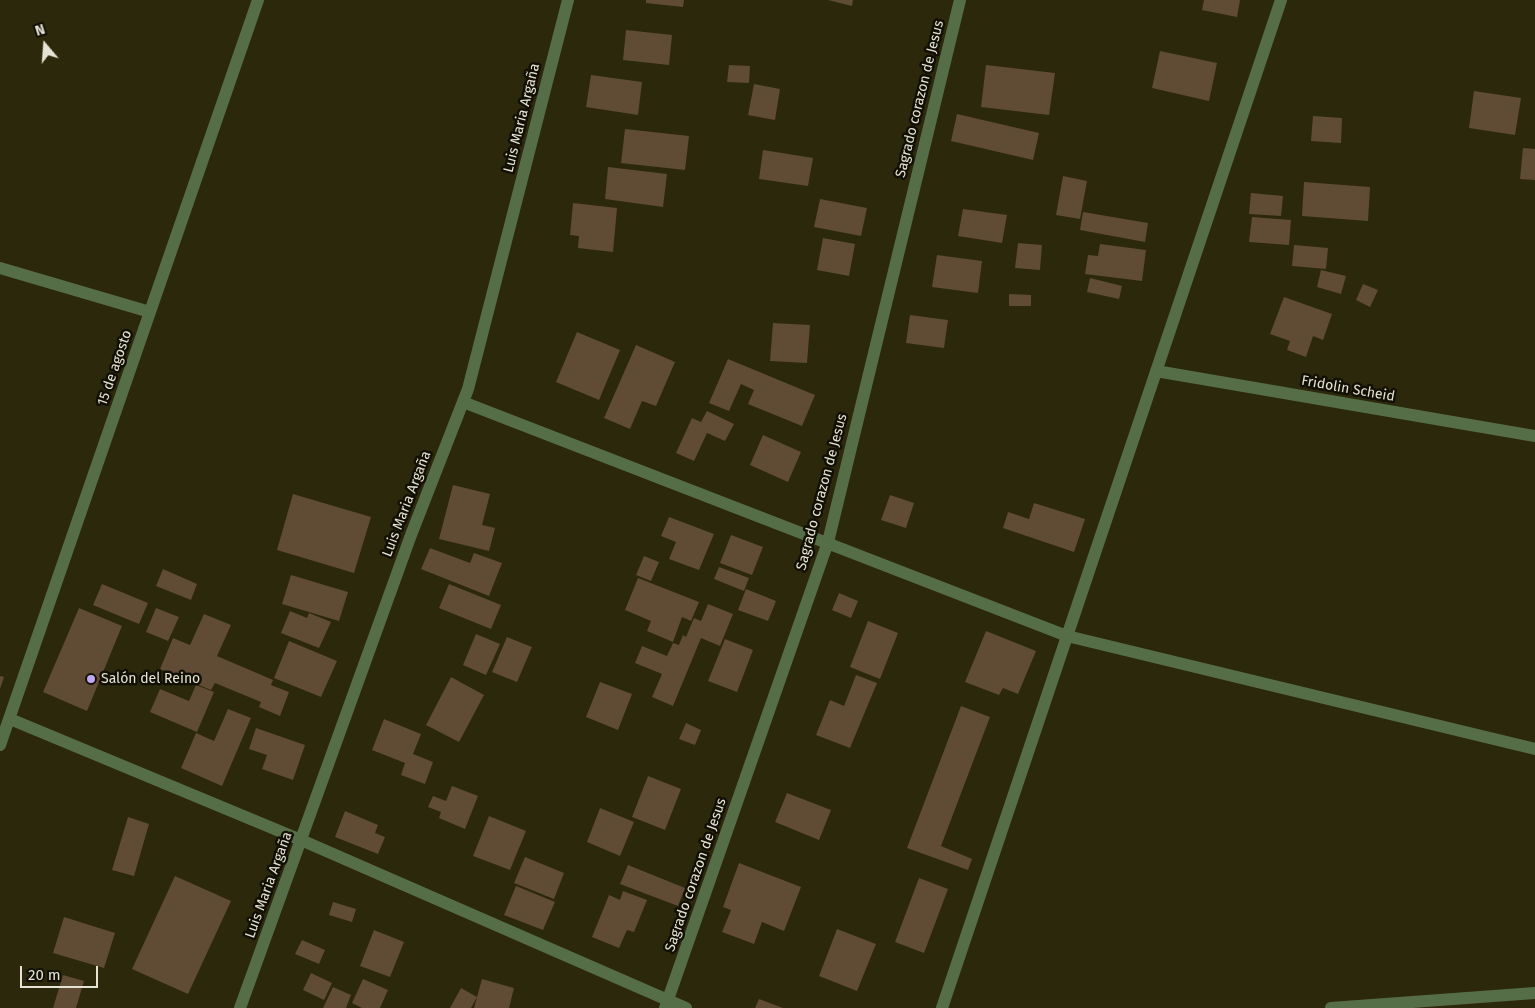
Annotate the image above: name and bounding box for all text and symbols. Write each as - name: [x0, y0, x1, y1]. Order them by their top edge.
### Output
- street label: Sagrado corazon de Jesus: [892, 19, 948, 179]
- north arrow: [20, 20, 70, 70]
- text: N: [33, 21, 47, 40]
- street label: Luis Maria Argaña: [500, 62, 544, 174]
- street label: 15 de agosto: [94, 328, 136, 408]
- street label: Fridolin Scheid: [1300, 373, 1396, 405]
- street label: Sagrado corazon de Jesus: [793, 412, 851, 572]
- street label: Luis Maria Argaña: [379, 449, 435, 559]
- place label: Salón del Reino: [101, 671, 200, 687]
- marker: Salón del Reino: [85, 673, 97, 685]
- street label: Sagrado corazon de Jesus: [662, 796, 730, 954]
- street label: Luis Maria Argaña: [242, 830, 296, 940]
- scale bar: [22, 956, 100, 988]
- text: 20 m: [28, 966, 61, 984]

